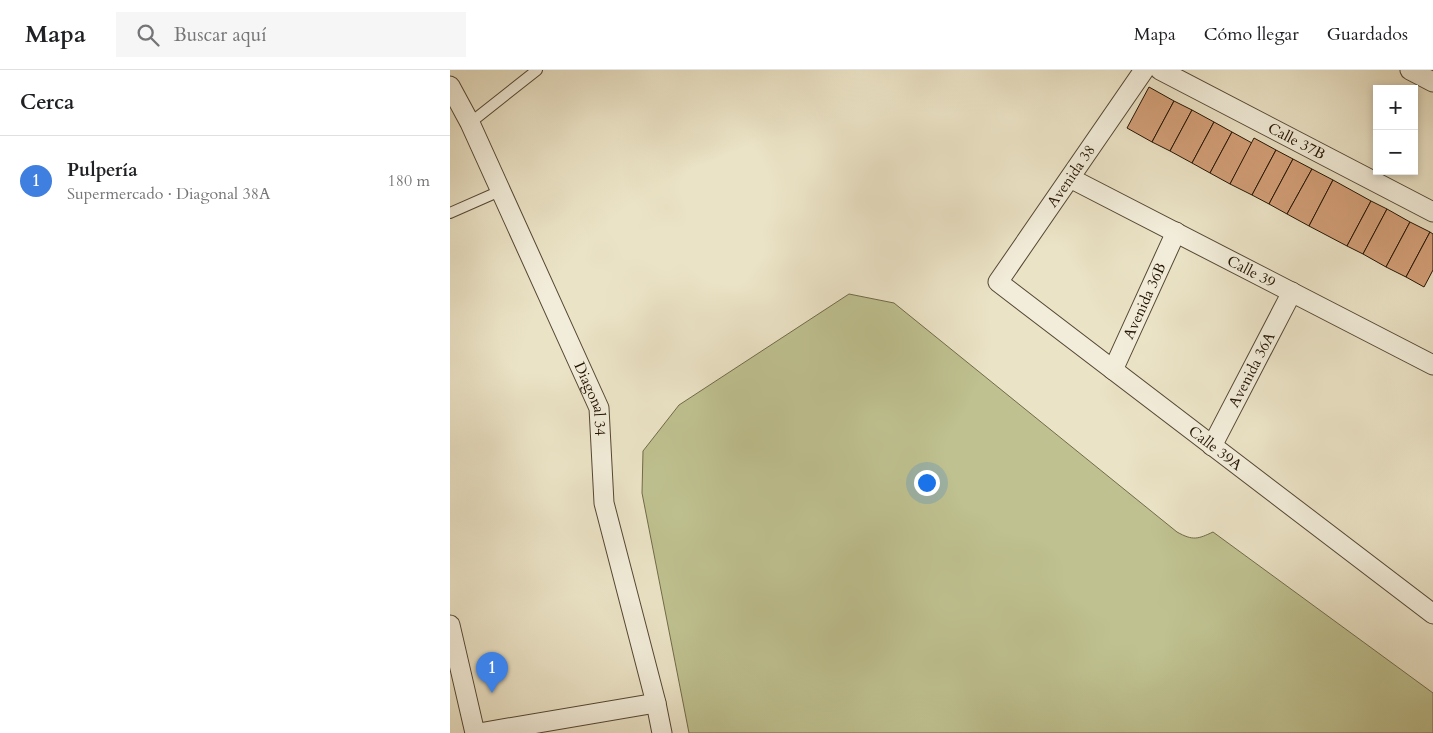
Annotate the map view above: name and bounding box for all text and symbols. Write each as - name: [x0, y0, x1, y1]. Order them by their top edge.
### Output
- search box: [116, 12, 466, 57]
- text: Mapa: [25, 18, 86, 51]
- icon: search: [134, 21, 162, 49]
- text: Buscar aquí: [174, 22, 267, 48]
- text: Mapa: [1134, 22, 1176, 47]
- text: Cómo llegar: [1204, 22, 1299, 47]
- text: Guardados: [1327, 22, 1408, 47]
- map controls: [1373, 85, 1418, 175]
- button: +: [1373, 85, 1418, 130]
- text: Cerca: [20, 88, 74, 117]
- street label: Calle 37B: [1264, 118, 1329, 164]
- button: −: [1373, 130, 1418, 175]
- street label: Avenida 38: [1042, 141, 1100, 211]
- text: Pulpería: [67, 157, 138, 183]
- text: 1: [32, 170, 40, 192]
- text: 180 m: [388, 170, 430, 192]
- text: Supermercado · Diagonal 38A: [67, 183, 270, 205]
- street label: Calle 39: [1224, 251, 1279, 292]
- street label: Avenida 36B: [1118, 259, 1171, 342]
- street label: Avenida 36A: [1224, 328, 1280, 411]
- street label: Diagonal 34: [569, 359, 610, 437]
- street label: Calle 39A: [1185, 421, 1247, 475]
- your location: [914, 470, 940, 496]
- pin: 1: [476, 652, 508, 693]

